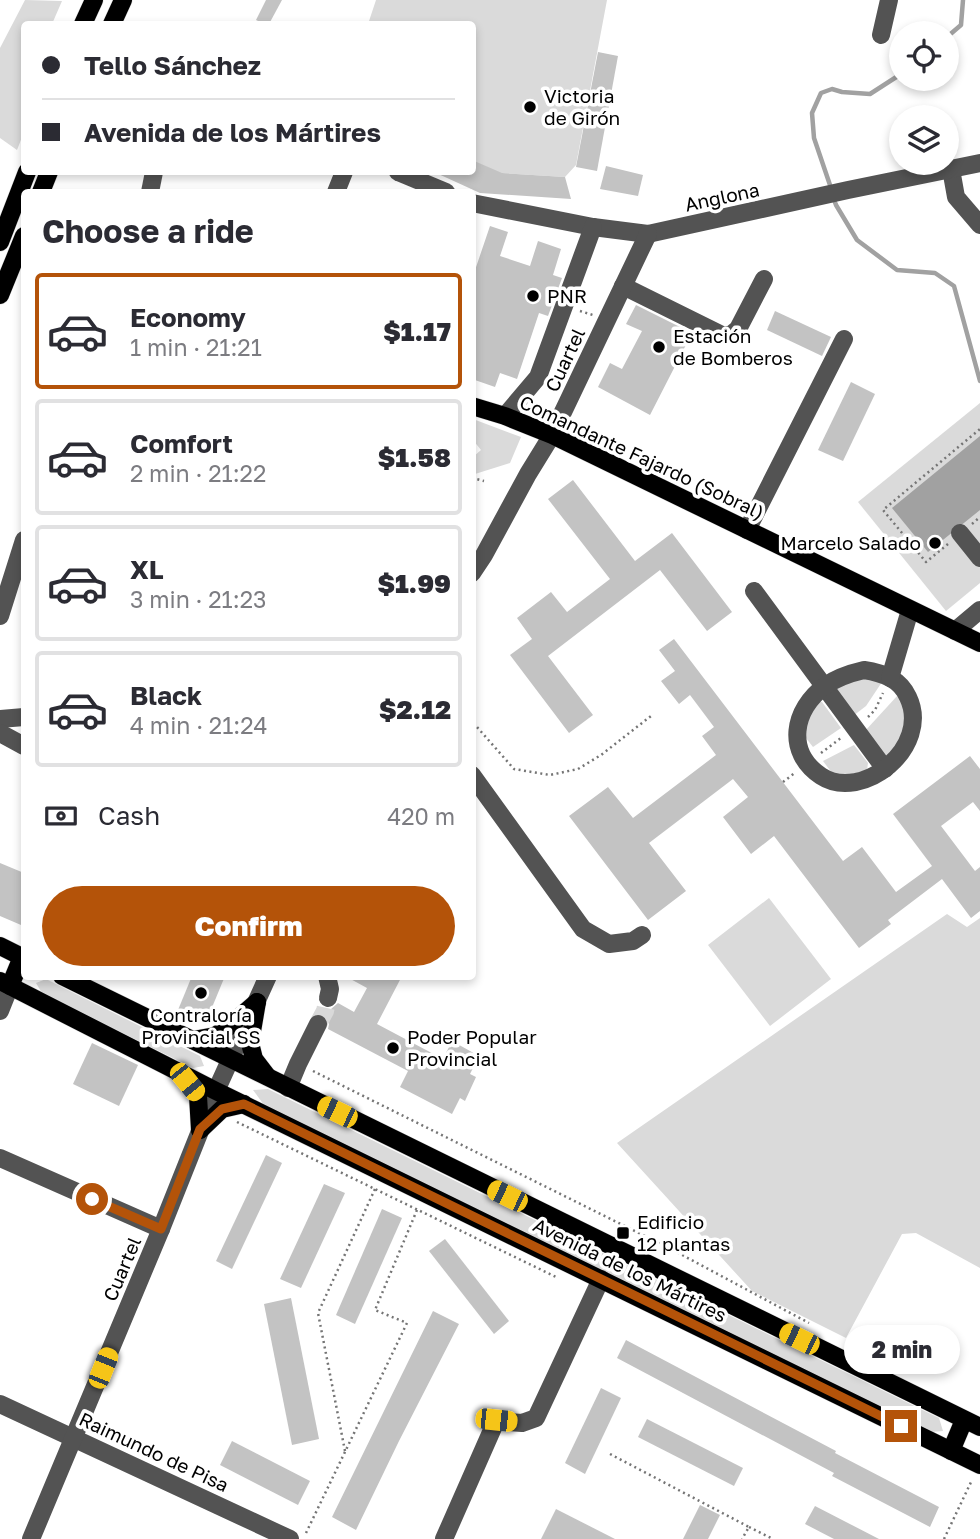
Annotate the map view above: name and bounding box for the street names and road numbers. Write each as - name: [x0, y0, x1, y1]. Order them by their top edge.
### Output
- street label: Anglona: [682, 177, 761, 216]
- street label: Cuartel: [540, 324, 589, 395]
- street label: Comandante Fajardo (Sobral): [516, 390, 768, 523]
- street label: Avenida de los Mártires: [530, 1213, 731, 1326]
- street label: Cuartel: [98, 1233, 145, 1304]
- street label: Raimundo de Pisa: [76, 1407, 233, 1496]

